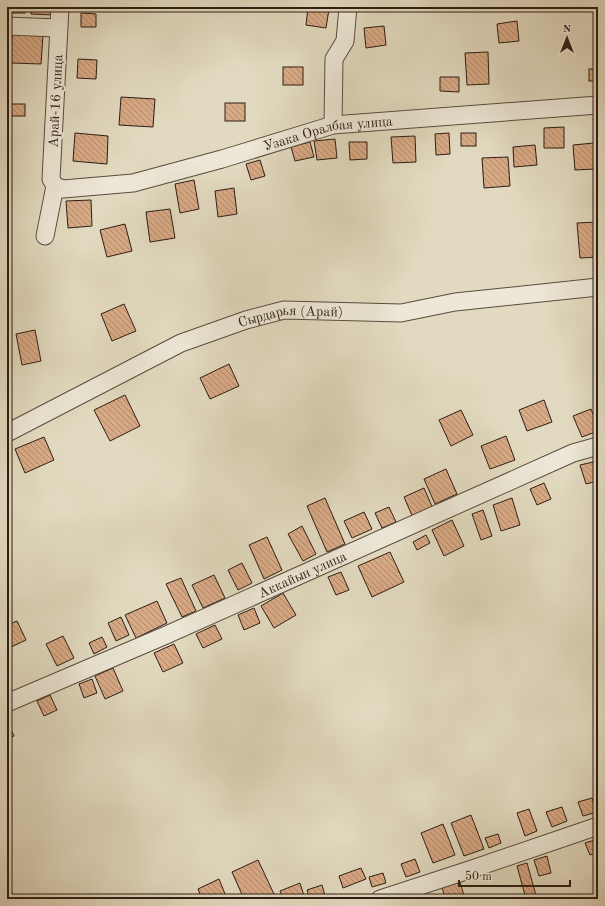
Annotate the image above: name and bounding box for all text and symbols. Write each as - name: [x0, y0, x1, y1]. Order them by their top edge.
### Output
- north arrow: [547, 18, 587, 58]
- text: N: [563, 24, 572, 35]
- street label: Арай-16 улица: [47, 54, 65, 148]
- street label: Узака Оралбая улица: [262, 115, 393, 154]
- street label: Сырдарья (Арай): [236, 304, 343, 330]
- street label: Аккайын улица: [256, 549, 349, 601]
- scale bar: [459, 862, 570, 888]
- text: 50 m: [465, 870, 492, 883]

